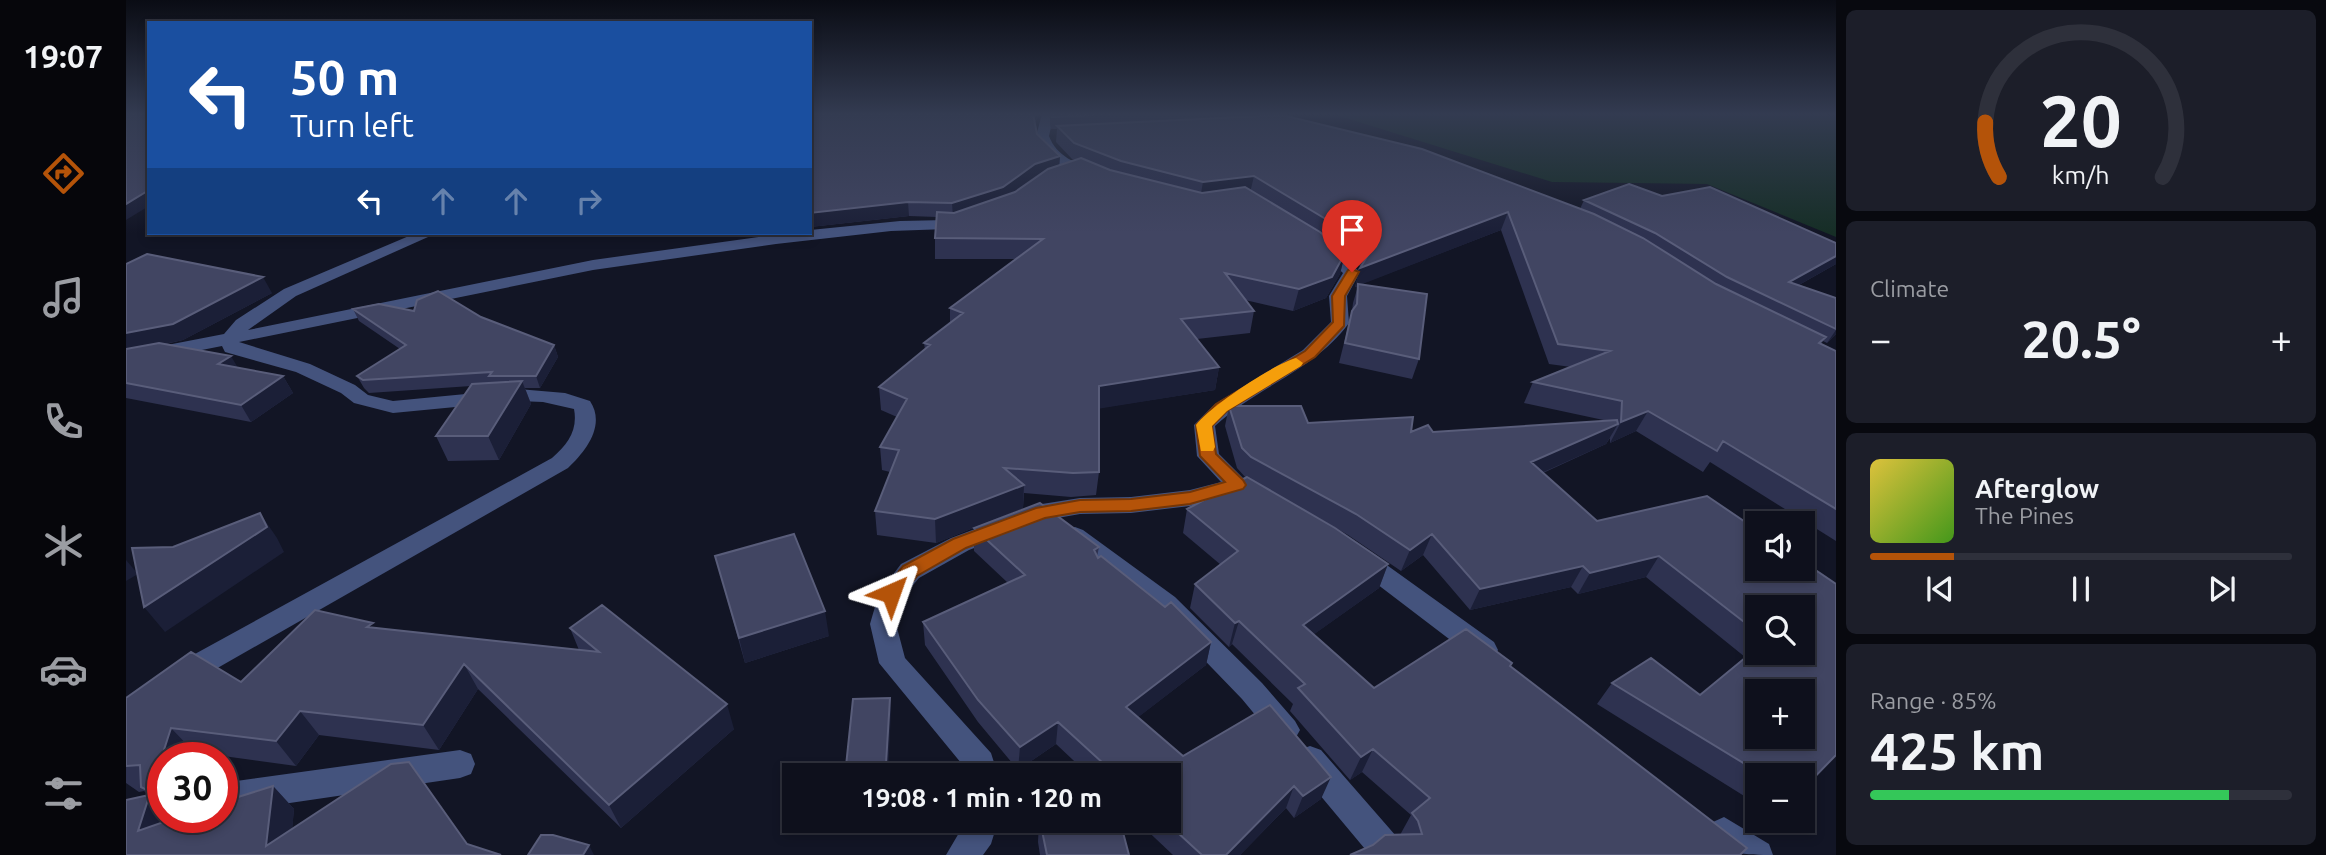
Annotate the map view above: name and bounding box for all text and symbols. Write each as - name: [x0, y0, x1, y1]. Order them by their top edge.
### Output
- text: 19:07: [23, 38, 103, 74]
- icon: left: [175, 49, 266, 140]
- text: 50 m: [290, 49, 399, 104]
- text: 20: [2040, 79, 2122, 161]
- text: Turn left: [290, 107, 414, 143]
- icon: directions: [39, 149, 88, 198]
- text: km/h: [2052, 160, 2110, 188]
- icon: left: [351, 182, 389, 220]
- icon: ahead: [424, 182, 462, 220]
- icon: ahead: [497, 182, 535, 220]
- icon: right: [570, 182, 608, 220]
- pin: [1322, 200, 1382, 272]
- icon: arrive: [1333, 211, 1371, 249]
- icon: music: [39, 273, 88, 322]
- text: Climate: [1870, 276, 1949, 301]
- text: 20.5°: [2021, 310, 2141, 368]
- text: −: [1870, 318, 1891, 360]
- text: +: [2271, 318, 2292, 360]
- icon: phone: [39, 397, 88, 446]
- text: Afterglow: [1975, 474, 2099, 503]
- text: The Pines: [1975, 503, 2074, 528]
- map controls: [1745, 511, 1815, 833]
- button: sound: [1745, 511, 1815, 581]
- icon: climate: [39, 521, 88, 570]
- position arrow: [854, 556, 928, 630]
- icon: previous: [1921, 570, 1959, 608]
- icon: pause: [2062, 570, 2100, 608]
- icon: next: [2203, 570, 2241, 608]
- button: search: [1745, 595, 1815, 665]
- icon: car: [39, 645, 88, 694]
- button: +: [1745, 679, 1815, 749]
- text: Range · 85%: [1870, 688, 1997, 713]
- text: 425 km: [1870, 722, 2044, 780]
- speed limit sign: 30: [147, 742, 238, 833]
- button: −: [1745, 763, 1815, 833]
- icon: filters: [39, 769, 88, 818]
- text: 19:08 · 1 min · 120 m: [861, 783, 1102, 812]

